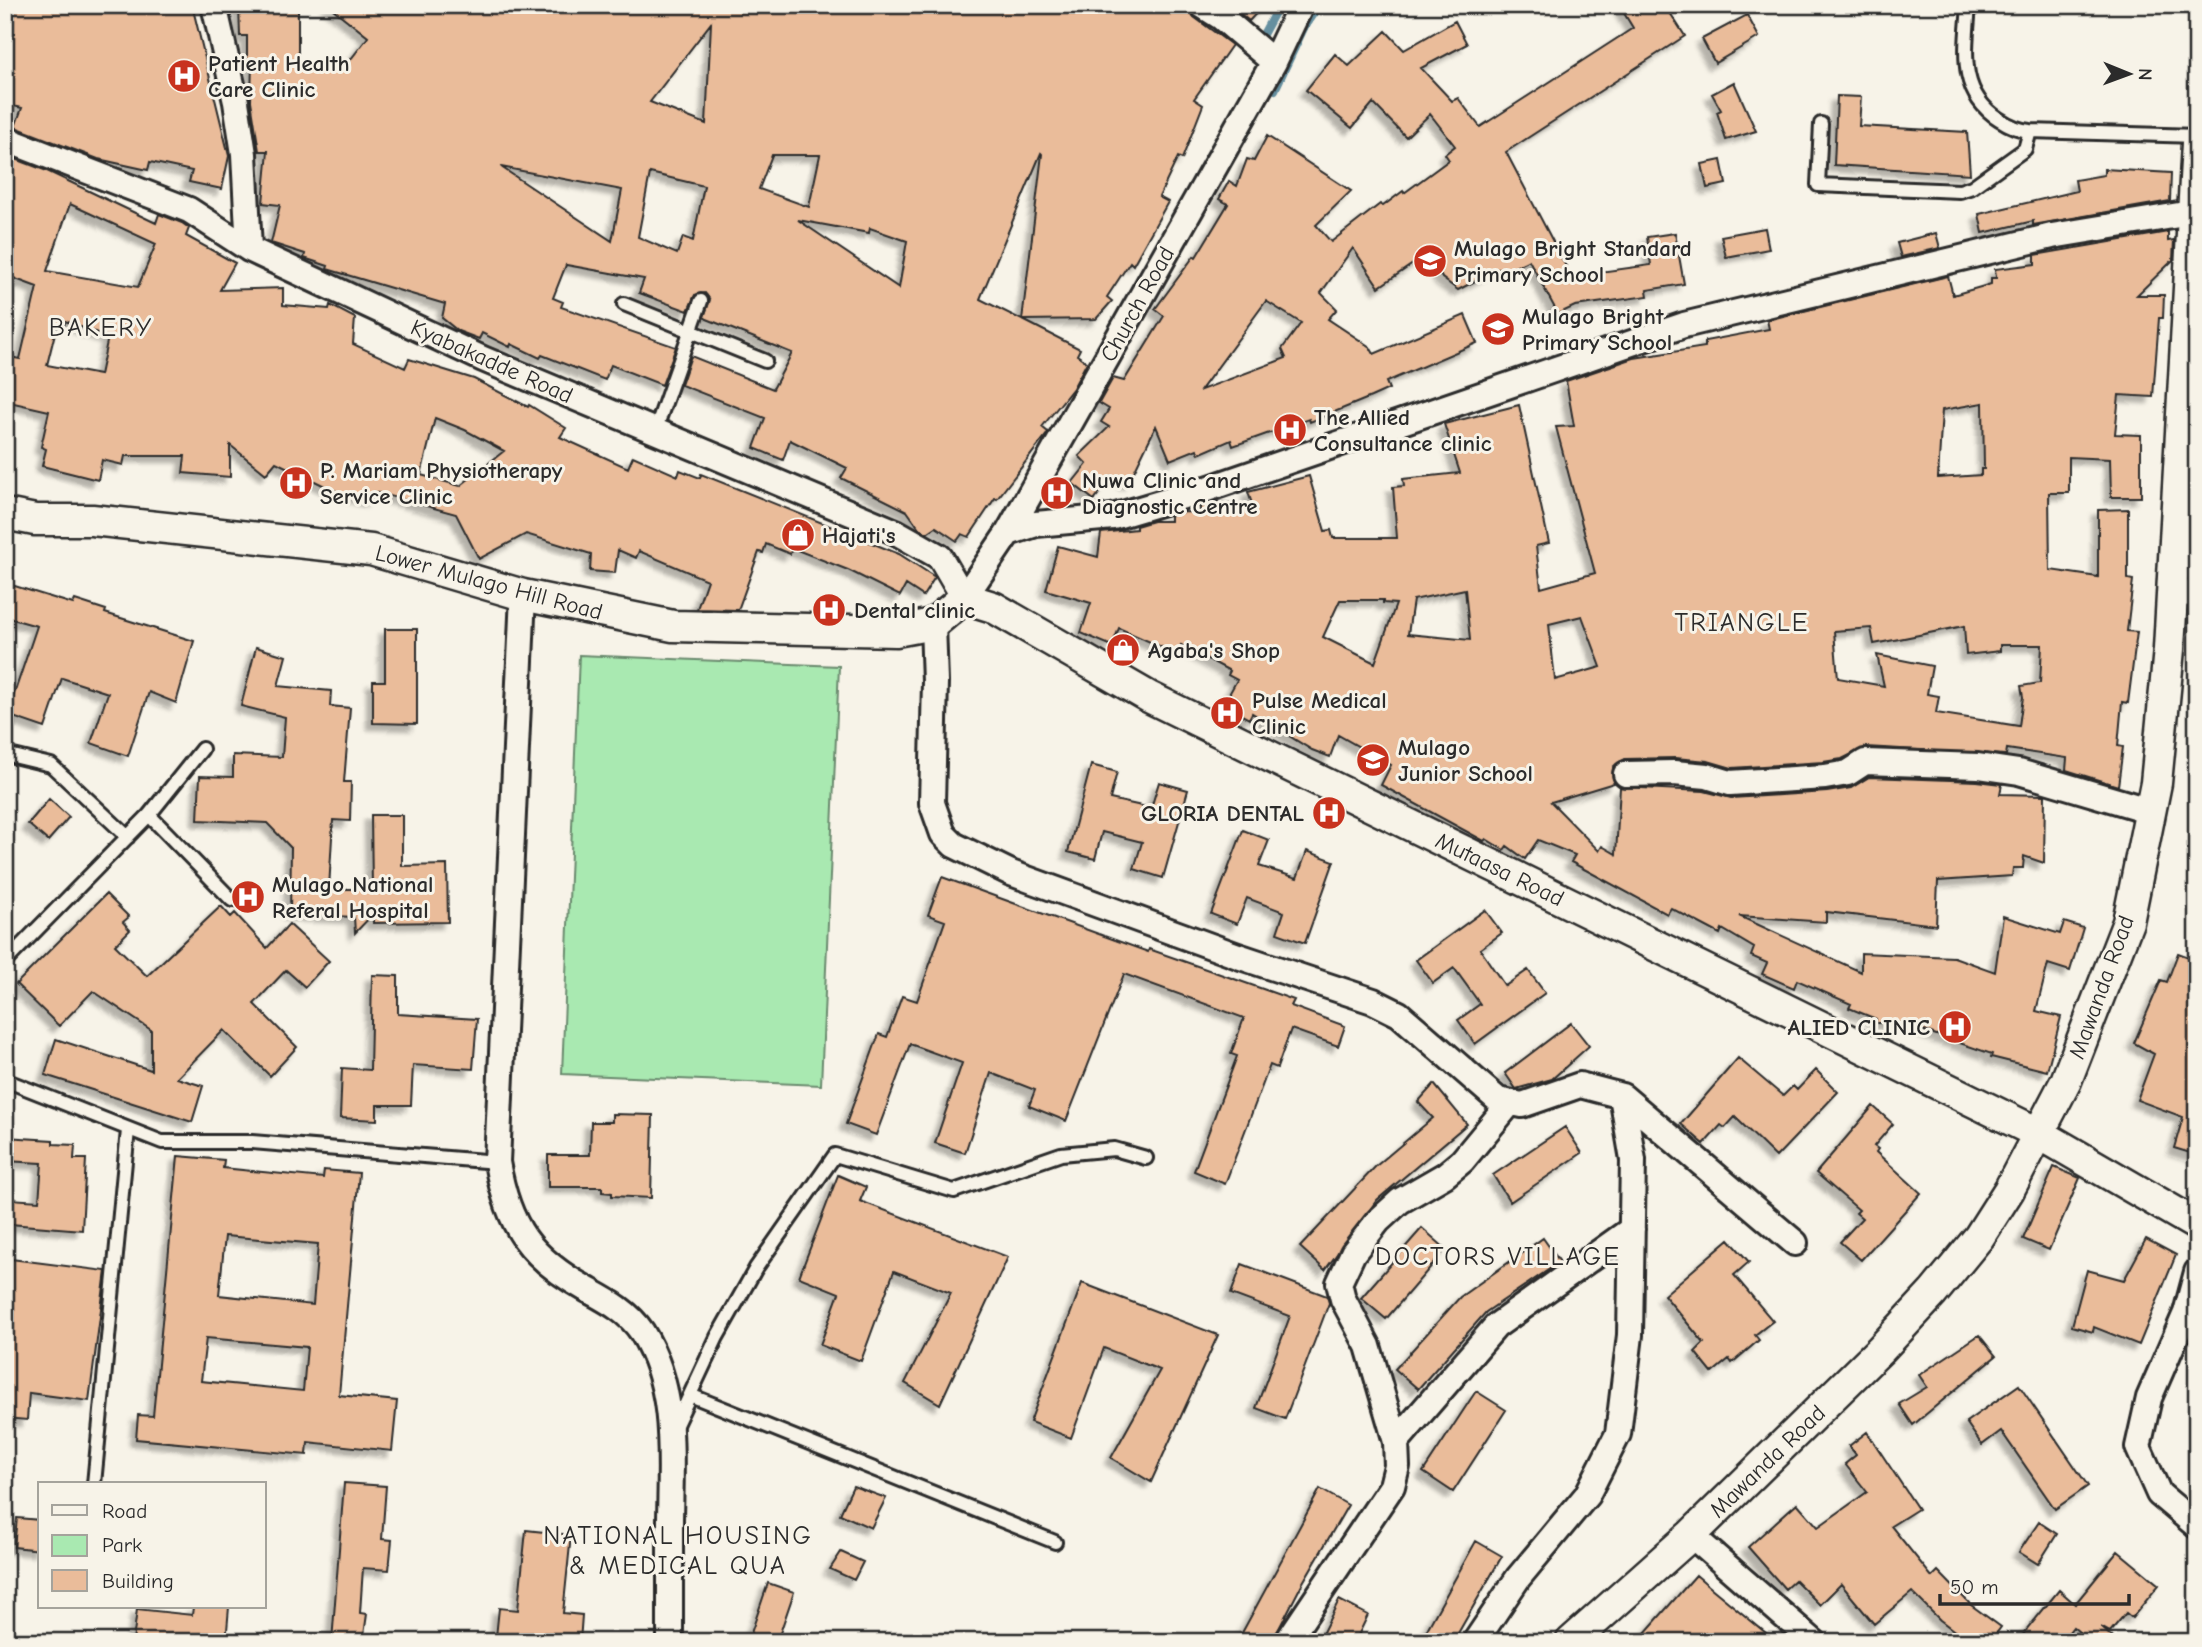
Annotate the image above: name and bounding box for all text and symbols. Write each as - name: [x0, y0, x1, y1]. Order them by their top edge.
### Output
- north arrow: [2094, 38, 2164, 108]
- place label: Patient Health Care Clinic: [208, 50, 350, 103]
- hospital icon: Patient Health Care Clinic: [165, 57, 203, 95]
- text: N: [2134, 68, 2156, 81]
- place label: Mulago Bright Standard Primary School: [1454, 235, 1692, 288]
- street label: Church Road: [1095, 242, 1180, 367]
- school or university icon: Mulago Bright Standard Primary School: [1411, 242, 1449, 280]
- place label: Mulago Bright Primary School: [1522, 303, 1672, 356]
- school or university icon: Mulago Bright Primary School: [1479, 310, 1517, 348]
- district label: BAKERY: [49, 313, 153, 343]
- street label: Kyabakadde Road: [407, 314, 577, 409]
- place label: The Allied Consultance clinic: [1314, 404, 1492, 457]
- hospital icon: The Allied Consultance clinic: [1271, 411, 1309, 449]
- place label: P. Mariam Physiotherapy Service Clinic: [320, 457, 563, 510]
- hospital icon: P. Mariam Physiotherapy Service Clinic: [277, 464, 315, 502]
- place label: Nuwa Clinic and Diagnostic Centre: [1082, 467, 1258, 520]
- hospital icon: Nuwa Clinic and Diagnostic Centre: [1038, 474, 1076, 512]
- shop icon: Hajati's: [779, 516, 817, 554]
- place label: Hajati's: [822, 522, 896, 549]
- street label: Lower Mulago Hill Road: [372, 539, 605, 626]
- hospital icon: Dental clinic: [810, 591, 848, 629]
- place label: Dental clinic: [854, 597, 975, 624]
- district label: TRIANGLE: [1675, 608, 1809, 638]
- shop icon: Agaba's Shop: [1104, 631, 1142, 669]
- place label: Agaba's Shop: [1148, 637, 1280, 664]
- place label: Pulse Medical Clinic: [1252, 687, 1387, 740]
- hospital icon: Pulse Medical Clinic: [1208, 694, 1246, 732]
- place label: Mulago Junior School: [1398, 734, 1533, 787]
- school or university icon: Mulago Junior School: [1354, 741, 1392, 779]
- hospital icon: GLORIA DENTAL: [1310, 794, 1348, 832]
- place label: GLORIA DENTAL: [1141, 800, 1304, 827]
- street label: Mutaasa Road: [1431, 827, 1568, 912]
- place label: Mulago National Referal Hospital: [272, 871, 434, 924]
- hospital icon: Mulago National Referal Hospital: [229, 878, 267, 916]
- street label: Mawanda Road: [2063, 912, 2140, 1062]
- hospital icon: ALIED CLINIC: [1936, 1008, 1974, 1046]
- place label: ALIED CLINIC: [1788, 1014, 1930, 1041]
- district label: DOCTORS VILLAGE: [1375, 1242, 1621, 1272]
- street label: Mawanda Road: [1704, 1399, 1831, 1523]
- legend: [38, 1482, 266, 1608]
- text: Road: [102, 1499, 147, 1523]
- district label: NATIONAL HOUSING & MEDICAL QUA: [543, 1521, 813, 1581]
- text: Park: [102, 1533, 142, 1557]
- scale bar: [1940, 1563, 2128, 1607]
- text: Building: [102, 1569, 174, 1593]
- text: 50 m: [1950, 1575, 1999, 1599]

